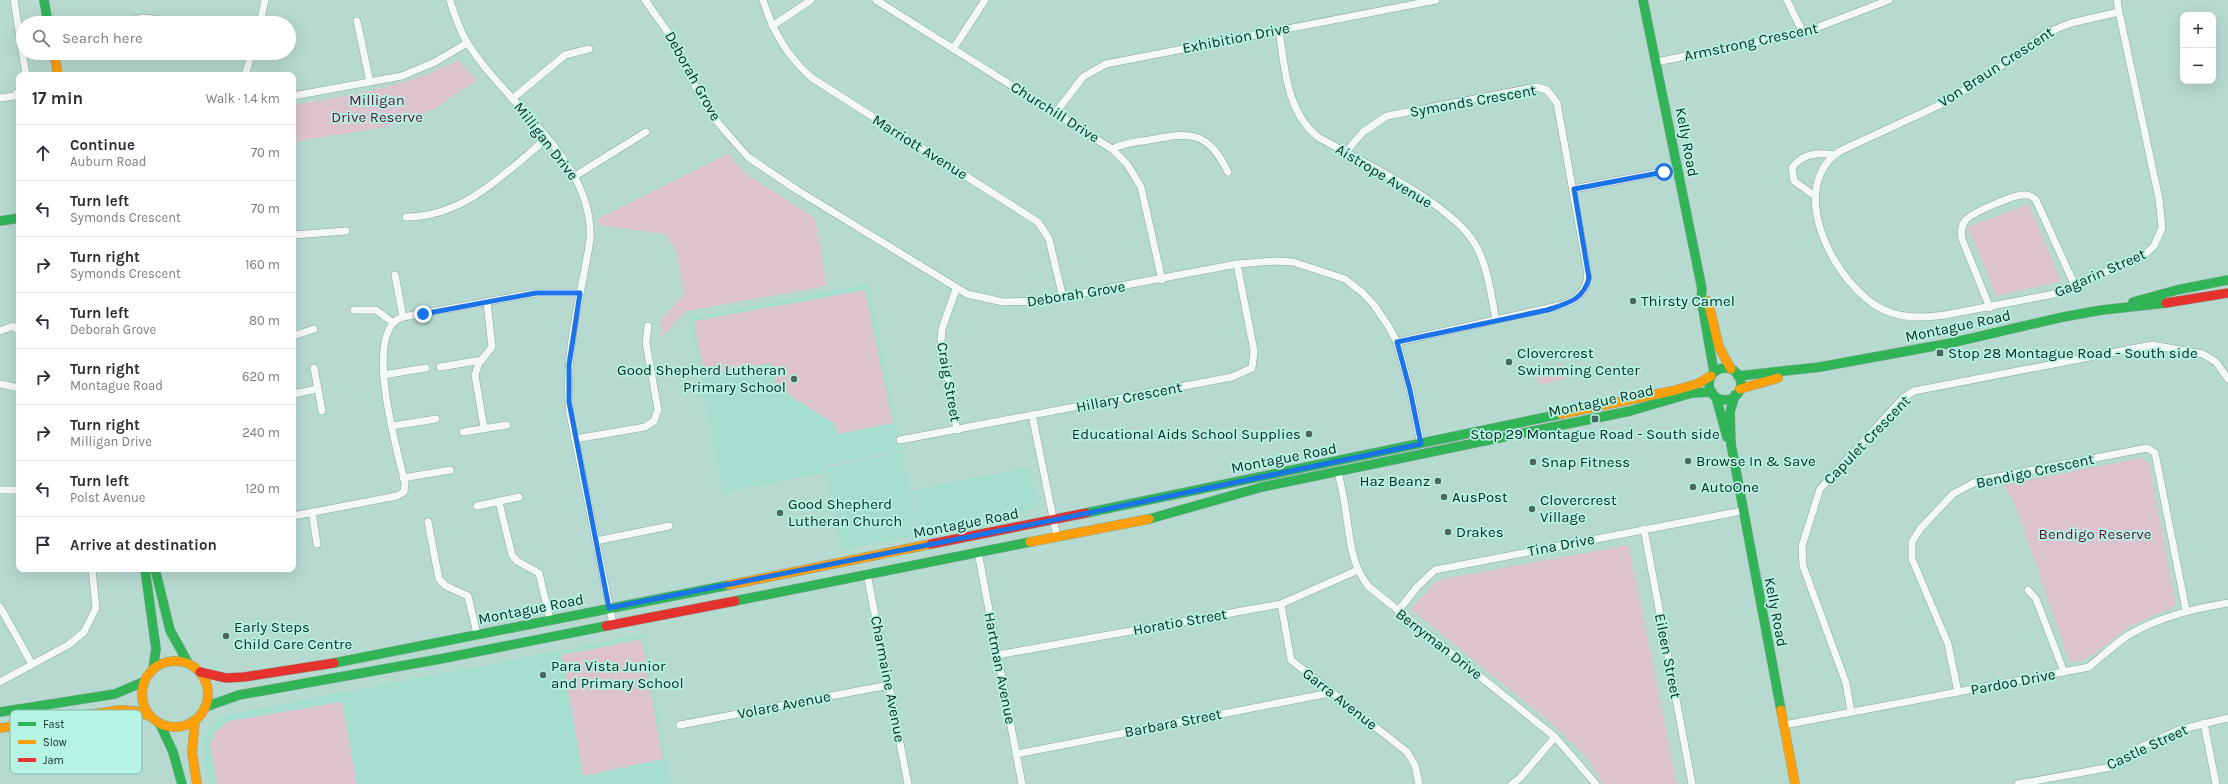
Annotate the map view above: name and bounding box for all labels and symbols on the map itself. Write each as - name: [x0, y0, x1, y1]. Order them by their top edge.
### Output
- street label: Exhibition Drive: [1181, 19, 1291, 57]
- street label: Armstrong Crescent: [1682, 19, 1820, 65]
- street label: Von Braun Crescent: [1935, 23, 2057, 111]
- street label: Deborah Grove: [661, 28, 725, 124]
- street label: Churchill Drive: [1007, 78, 1103, 146]
- street label: Symonds Crescent: [1408, 81, 1538, 121]
- park label: Milligan Drive Reserve: [331, 91, 423, 126]
- street label: Milligan Drive: [510, 98, 582, 184]
- street label: Kelly Road: [1671, 106, 1703, 178]
- street label: Marriott Avenue: [869, 111, 971, 183]
- street label: Aistrope Avenue: [1332, 140, 1436, 212]
- route start: [1655, 163, 1673, 181]
- street label: Gagarin Street: [2051, 245, 2149, 301]
- street label: Deborah Grove: [1025, 277, 1127, 311]
- place label: Thirsty Camel: [1641, 292, 1735, 310]
- marker: Thirsty Camel: [1628, 296, 1638, 306]
- route end: [414, 305, 432, 323]
- street label: Montague Road: [1904, 306, 2012, 346]
- street label: Craig Street: [933, 341, 965, 424]
- place label: Clovercrest Swimming Center: [1517, 344, 1640, 379]
- place label: Stop 28 Montague Road - South side: [1948, 344, 2198, 362]
- marker: Stop 28 Montague Road - South side: [1935, 348, 1945, 358]
- marker: Clovercrest Swimming Center: [1504, 357, 1514, 367]
- place label: Good Shepherd Lutheran Primary School: [617, 361, 786, 396]
- marker: Good Shepherd Lutheran Primary School: [789, 374, 799, 384]
- street label: Hillary Crescent: [1075, 378, 1184, 416]
- street label: Montague Road: [1547, 381, 1655, 421]
- street label: Capulet Crescent: [1820, 392, 1914, 488]
- marker: Stop 29 Montague Road - South side: [1590, 414, 1600, 424]
- place label: Educational Aids School Supplies: [1072, 425, 1301, 443]
- place label: Stop 29 Montague Road - South side: [1470, 425, 1720, 443]
- marker: Educational Aids School Supplies: [1304, 429, 1314, 439]
- street label: Montague Road: [1230, 439, 1338, 477]
- street label: Bendigo Crescent: [1974, 450, 2096, 492]
- place label: Browse In & Save: [1696, 452, 1816, 470]
- place label: Snap Fitness: [1541, 453, 1630, 471]
- marker: Browse In & Save: [1683, 456, 1693, 466]
- marker: Snap Fitness: [1528, 457, 1538, 467]
- place label: Haz Beanz: [1360, 472, 1430, 490]
- marker: Haz Beanz: [1433, 476, 1443, 486]
- place label: AutoOne: [1701, 478, 1759, 496]
- marker: AutoOne: [1688, 482, 1698, 492]
- place label: AusPost: [1452, 488, 1508, 506]
- place label: Clovercrest Village: [1540, 491, 1617, 526]
- marker: AusPost: [1439, 492, 1449, 502]
- place label: Good Shepherd Lutheran Church: [788, 495, 902, 530]
- street label: Montague Road: [912, 504, 1020, 542]
- marker: Clovercrest Village: [1527, 504, 1537, 514]
- marker: Good Shepherd Lutheran Church: [775, 508, 785, 518]
- place label: Drakes: [1456, 523, 1504, 541]
- park label: Bendigo Reserve: [2039, 525, 2151, 543]
- marker: Drakes: [1443, 527, 1453, 537]
- street label: Tina Drive: [1526, 530, 1596, 560]
- street label: Kelly Road: [1760, 576, 1792, 648]
- street label: Montague Road: [477, 590, 585, 628]
- street label: Horatio Street: [1132, 605, 1229, 639]
- street label: Berryman Drive: [1392, 605, 1486, 683]
- street label: Hartman Avenue: [980, 611, 1020, 725]
- street label: Eileen Street: [1651, 612, 1685, 700]
- street label: Charmaine Avenue: [867, 614, 909, 744]
- place label: Early Steps Child Care Centre: [234, 618, 352, 653]
- marker: Early Steps Child Care Centre: [221, 631, 231, 641]
- place label: Para Vista Junior and Primary School: [551, 657, 684, 692]
- street label: Garra Avenue: [1299, 664, 1381, 734]
- street label: Pardoo Drive: [1969, 665, 2057, 699]
- marker: Para Vista Junior and Primary School: [538, 670, 548, 680]
- street label: Volare Avenue: [736, 687, 832, 723]
- street label: Barbara Street: [1123, 705, 1223, 741]
- legend: [10, 710, 142, 774]
- text: Fast: [43, 718, 64, 731]
- street label: Castle Street: [2103, 720, 2191, 774]
- text: Slow: [43, 736, 67, 749]
- text: Jam: [43, 754, 64, 767]

